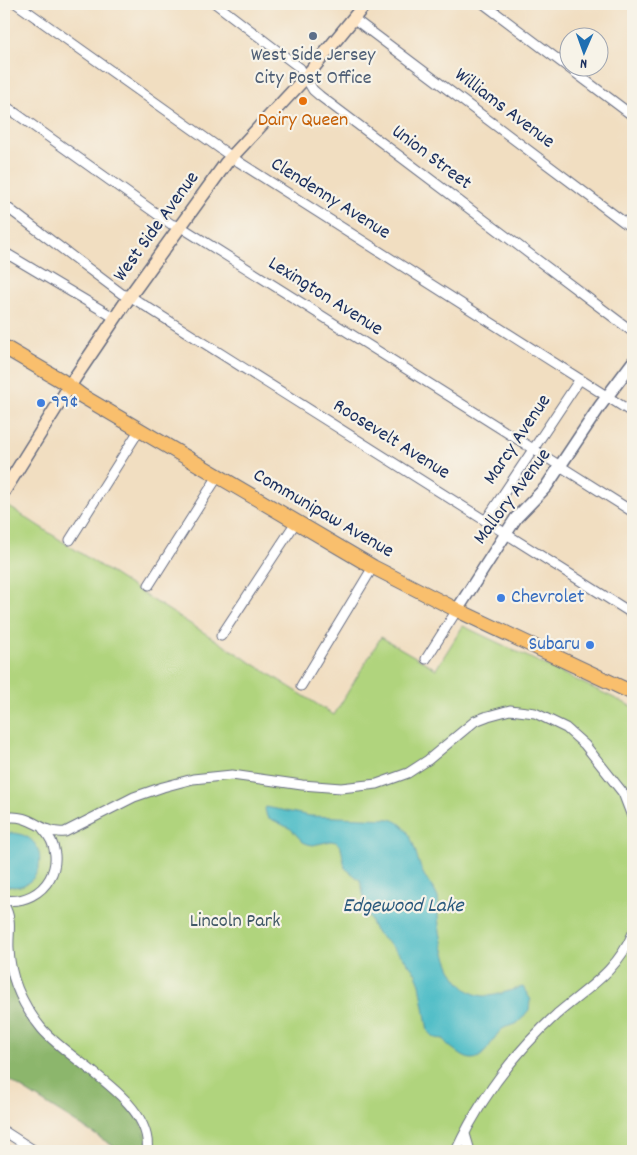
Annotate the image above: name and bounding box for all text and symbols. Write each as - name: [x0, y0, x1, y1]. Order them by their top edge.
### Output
- north arrow: [560, 28, 610, 78]
- marker: West Side Jersey City Post Office: [307, 30, 319, 42]
- place label: West Side Jersey City Post Office: [251, 42, 376, 93]
- text: N: [580, 53, 587, 73]
- street label: Williams Avenue: [448, 62, 560, 156]
- marker: Dairy Queen: [297, 95, 309, 107]
- place label: Dairy Queen: [258, 107, 348, 135]
- street label: Union Street: [385, 119, 477, 197]
- street label: Clendenny Avenue: [265, 151, 396, 247]
- street label: West Side Avenue: [107, 166, 207, 288]
- street label: Lexington Avenue: [262, 250, 388, 344]
- place label: 99¢: [51, 389, 79, 417]
- street label: Marcy Avenue: [477, 389, 559, 491]
- street label: Roosevelt Avenue: [327, 393, 455, 487]
- marker: 99¢: [35, 397, 47, 409]
- street label: Mallory Avenue: [467, 443, 559, 551]
- street label: Communipaw Avenue: [247, 462, 399, 566]
- place label: Chevrolet: [511, 584, 584, 612]
- marker: Chevrolet: [495, 592, 507, 604]
- place label: Subaru: [528, 631, 580, 659]
- marker: Subaru: [584, 639, 596, 651]
- water label: Edgewood Lake: [343, 892, 465, 922]
- park label: Lincoln Park: [190, 908, 280, 936]

